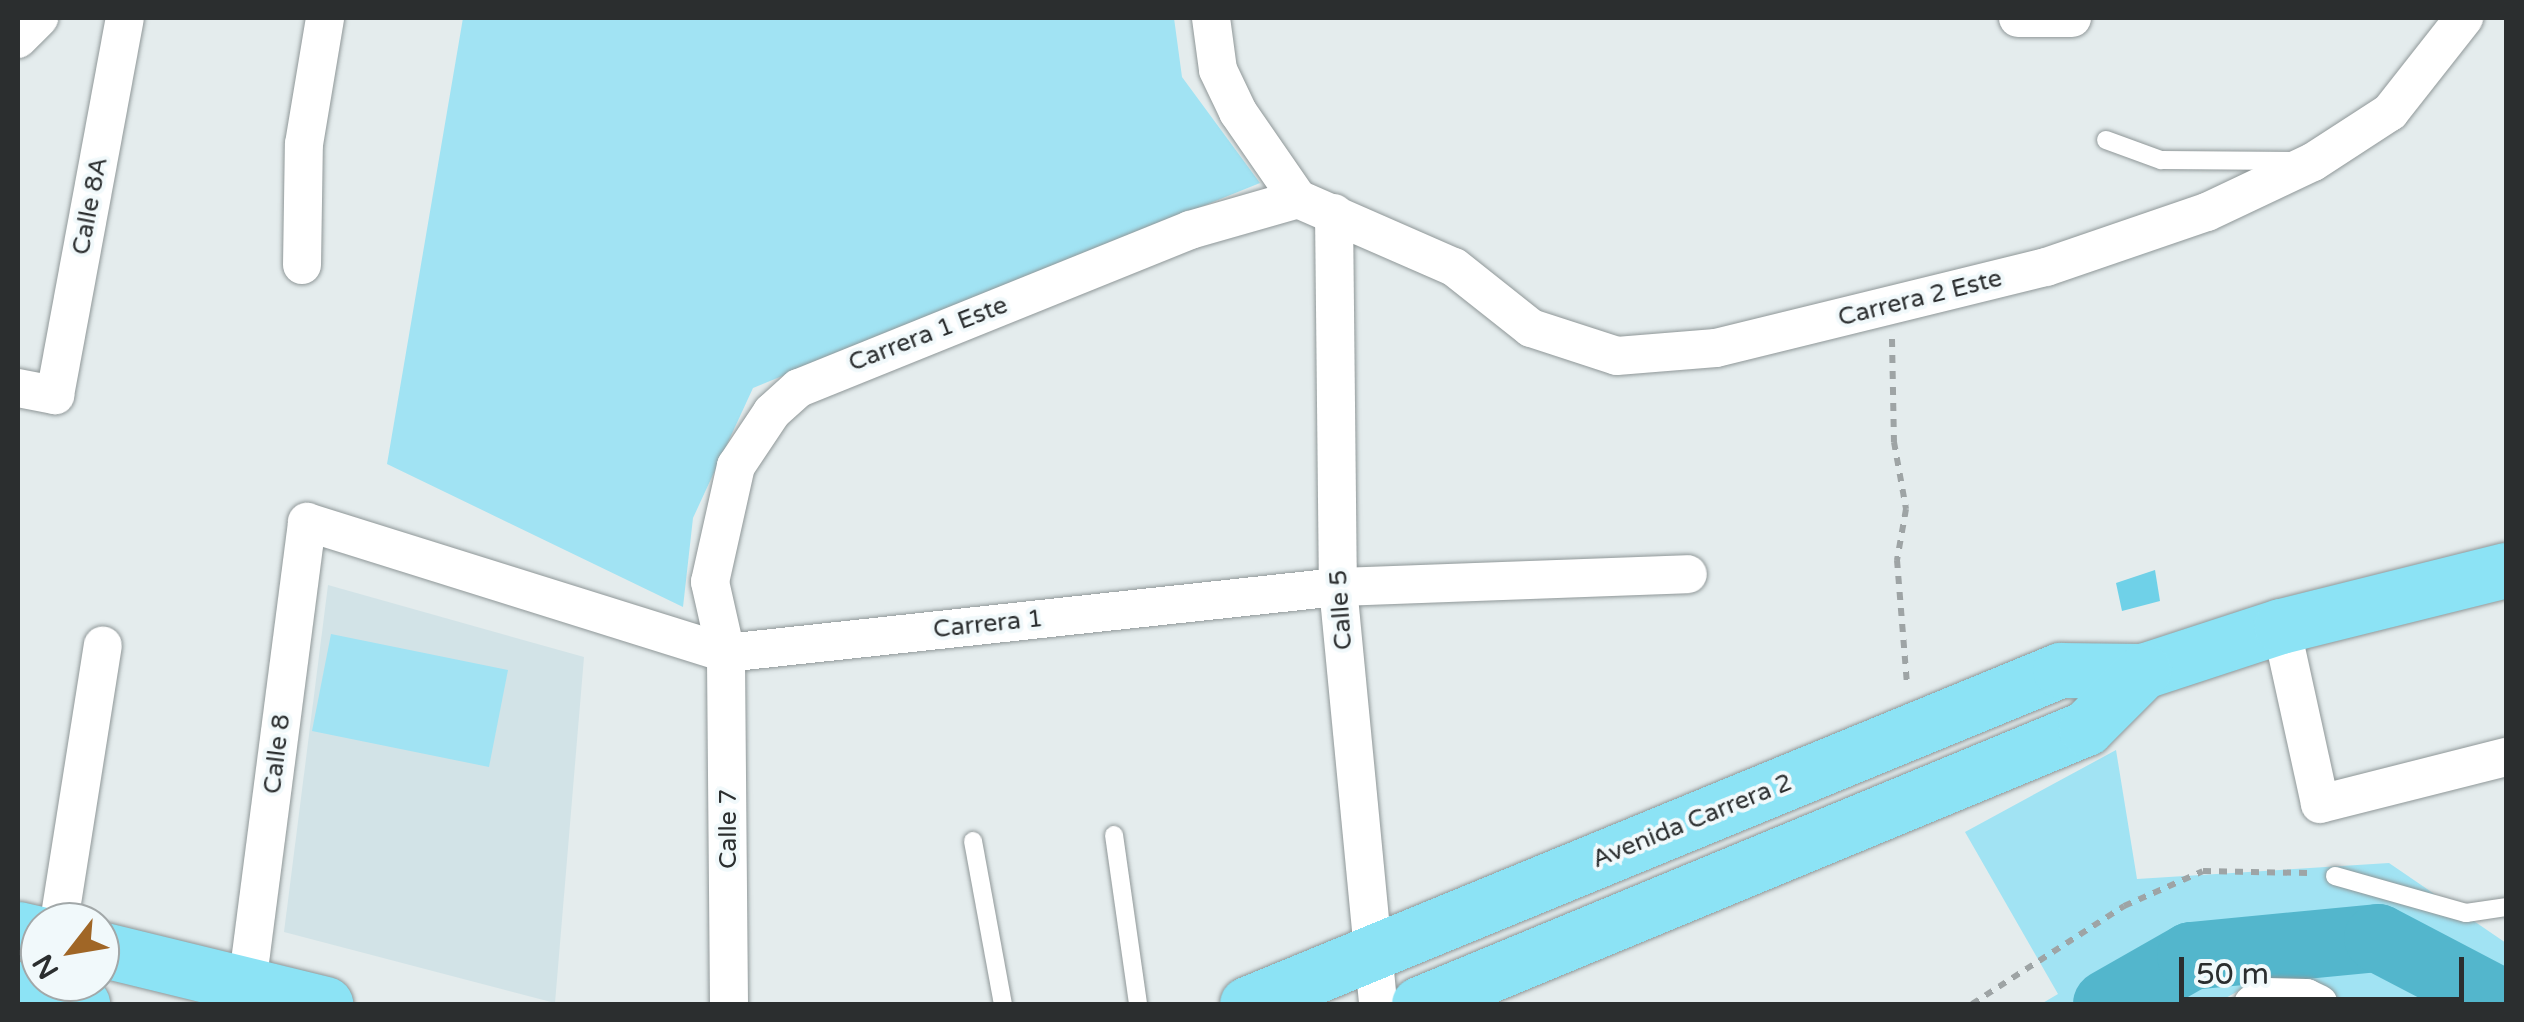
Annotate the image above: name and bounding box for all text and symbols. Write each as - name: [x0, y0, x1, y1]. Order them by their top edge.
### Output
- street label: Calle 8A: [66, 155, 114, 257]
- street label: Carrera 2 Este: [1835, 263, 2005, 333]
- street label: Carrera 1 Este: [844, 290, 1012, 378]
- street label: Calle 5: [1323, 569, 1359, 651]
- street label: Carrera 1: [932, 603, 1044, 645]
- street label: Calle 8: [257, 712, 297, 796]
- street label: Avenida Carrera 2: [1588, 767, 1796, 875]
- street label: Calle 7: [713, 789, 743, 869]
- north arrow: [20, 902, 120, 1002]
- scale bar: [2184, 937, 2469, 999]
- text: N: [26, 948, 66, 985]
- text: 50 m: [2196, 956, 2269, 993]

